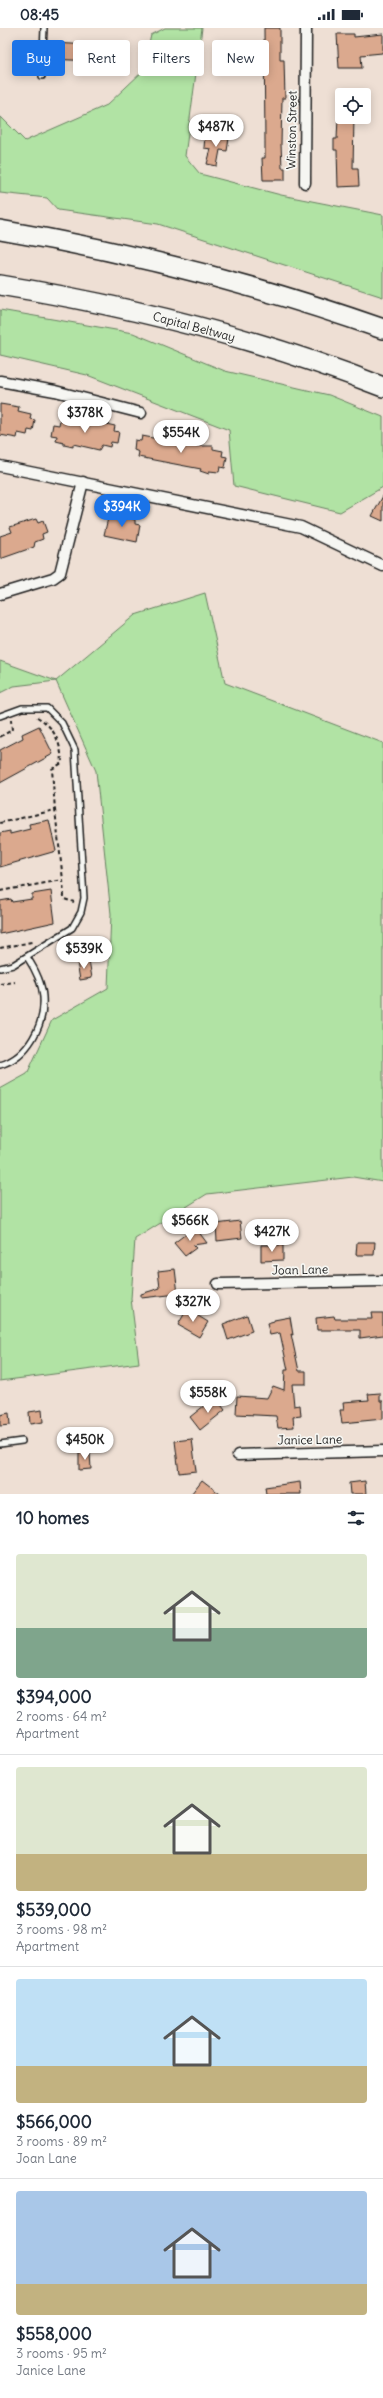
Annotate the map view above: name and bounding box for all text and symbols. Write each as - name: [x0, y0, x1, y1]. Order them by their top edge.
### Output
- text: 08:45: [20, 5, 59, 24]
- chip: Buy: [12, 40, 65, 76]
- chip: Rent: [73, 40, 130, 76]
- chip: Filters: [138, 40, 204, 76]
- chip: New: [212, 40, 269, 76]
- map controls: [335, 88, 371, 124]
- button: locate: [335, 88, 371, 124]
- street label: Winston Street: [283, 91, 300, 169]
- pin: $487K: [188, 114, 244, 148]
- text: $487K: [198, 118, 234, 135]
- street label: Capital Beltway: [151, 308, 237, 345]
- pin: $378K: [57, 400, 113, 434]
- text: $378K: [67, 404, 103, 421]
- pin: $554K: [153, 420, 209, 454]
- text: $554K: [162, 424, 200, 441]
- pin: $394K: [94, 494, 150, 528]
- text: $394K: [103, 498, 141, 515]
- pin: $539K: [56, 936, 112, 970]
- text: $539K: [65, 940, 103, 957]
- pin: $566K: [162, 1208, 218, 1242]
- text: $566K: [171, 1212, 209, 1229]
- pin: $427K: [244, 1219, 300, 1253]
- text: $427K: [254, 1223, 290, 1240]
- street label: Joan Lane: [272, 1262, 328, 1277]
- pin: $327K: [165, 1289, 221, 1323]
- text: $327K: [175, 1293, 211, 1310]
- pin: $558K: [180, 1380, 236, 1414]
- text: $558K: [189, 1384, 227, 1401]
- pin: $450K: [57, 1427, 113, 1461]
- text: $450K: [66, 1431, 104, 1448]
- street label: Janice Lane: [278, 1431, 342, 1448]
- text: 10 homes: [16, 1507, 89, 1529]
- icon: filters: [345, 1507, 367, 1529]
- icon: home: [156, 1580, 228, 1652]
- text: $394,000: [16, 1686, 92, 1708]
- text: 2 rooms · 64 m²: [16, 1708, 107, 1725]
- text: Apartment: [16, 1725, 79, 1742]
- icon: home: [156, 1793, 228, 1865]
- text: $539,000: [16, 1899, 91, 1921]
- text: 3 rooms · 98 m²: [16, 1921, 107, 1938]
- text: Apartment: [16, 1938, 79, 1955]
- icon: home: [156, 2005, 228, 2077]
- text: $566,000: [16, 2111, 92, 2133]
- text: 3 rooms · 89 m²: [16, 2133, 107, 2150]
- text: Joan Lane: [16, 2150, 77, 2167]
- icon: home: [156, 2217, 228, 2289]
- text: $558,000: [16, 2323, 92, 2345]
- text: 3 rooms · 95 m²: [16, 2345, 107, 2362]
- text: Janice Lane: [16, 2362, 86, 2379]

